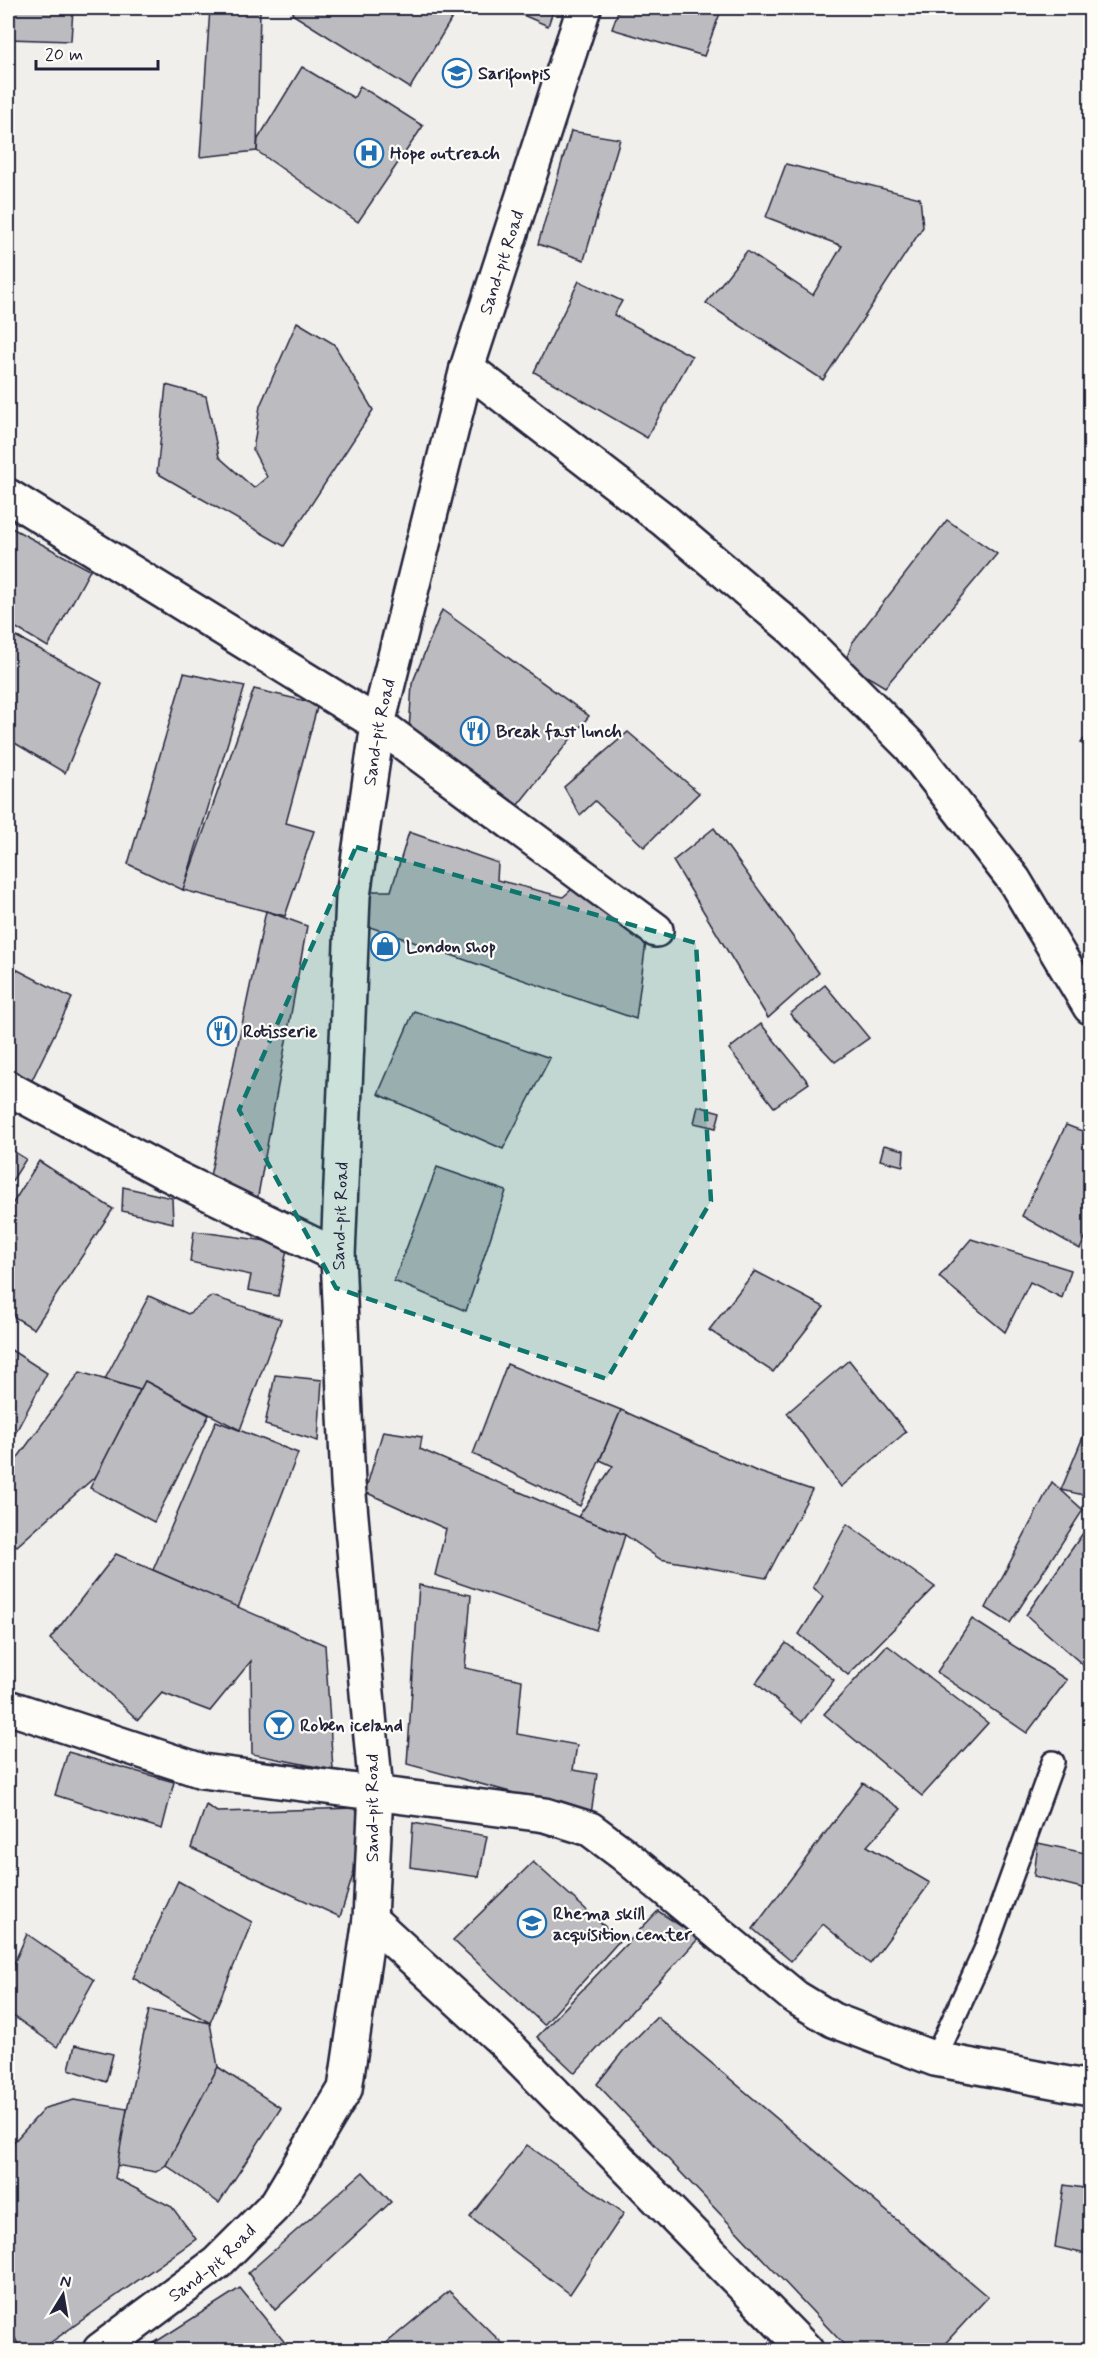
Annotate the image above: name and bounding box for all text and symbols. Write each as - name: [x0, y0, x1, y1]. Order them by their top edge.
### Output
- scale bar: [36, 33, 158, 71]
- text: 20 m: [45, 43, 83, 67]
- school or university icon: Sarifonpis: [441, 57, 473, 89]
- place label: Sarifonpis: [478, 62, 550, 88]
- hospital icon: Hope outreach: [353, 137, 385, 169]
- place label: Hope outreach: [390, 142, 500, 166]
- street label: Sand-pit Road: [474, 207, 530, 318]
- street label: Sand-pit Road: [358, 676, 402, 787]
- restaurant icon: Break fast lunch: [459, 715, 491, 747]
- place label: Break fast lunch: [496, 720, 622, 744]
- shop icon: London shop: [369, 930, 401, 962]
- place label: London shop: [406, 935, 496, 959]
- restaurant icon: Rotisserie: [206, 1015, 238, 1047]
- place label: Rotisserie: [243, 1020, 318, 1044]
- street label: Sand-pit Road: [327, 1161, 355, 1271]
- bar icon: Roben iceland: [263, 1709, 295, 1741]
- place label: Roben iceland: [300, 1714, 403, 1738]
- street label: Sand-pit Road: [361, 1754, 385, 1862]
- place label: Rhema skill acquisition center: [553, 1902, 692, 1947]
- school or university icon: Rhema skill acquisition center: [516, 1907, 548, 1939]
- street label: Sand-pit Road: [164, 2220, 262, 2308]
- north arrow: [33, 2265, 93, 2325]
- text: N: [58, 2270, 73, 2293]

